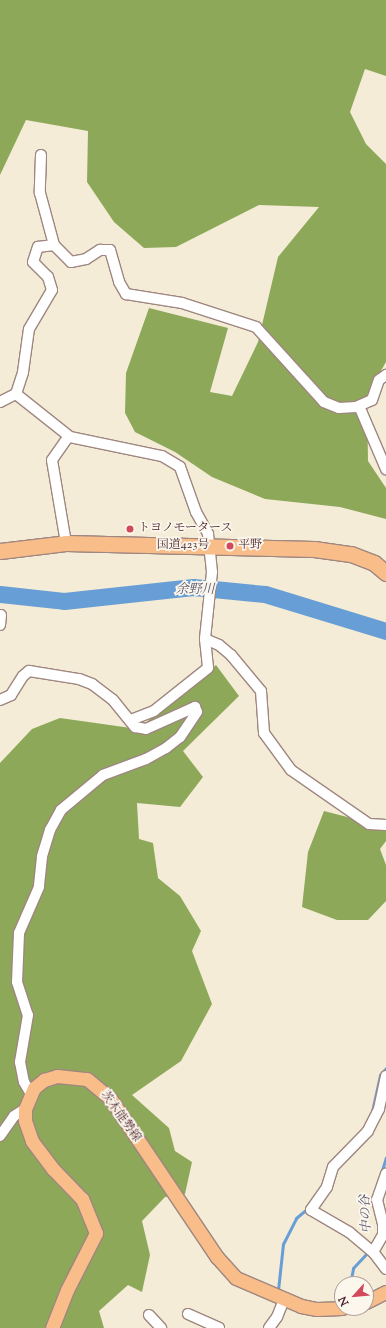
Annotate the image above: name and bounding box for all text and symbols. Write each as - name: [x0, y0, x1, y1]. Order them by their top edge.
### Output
- place label: トヨノモータース: [138, 522, 234, 536]
- marker: トヨノモータース: [125, 524, 135, 534]
- street label: 国道423号: [157, 539, 209, 553]
- place label: 平野: [238, 539, 262, 553]
- marker: 平野: [225, 541, 235, 551]
- water label: 余野川: [176, 582, 214, 598]
- street label: 茨木能勢線: [97, 1088, 143, 1146]
- water label: 中の谷: [358, 1194, 376, 1234]
- north arrow: [334, 1276, 374, 1316]
- text: N: [335, 1293, 353, 1309]

